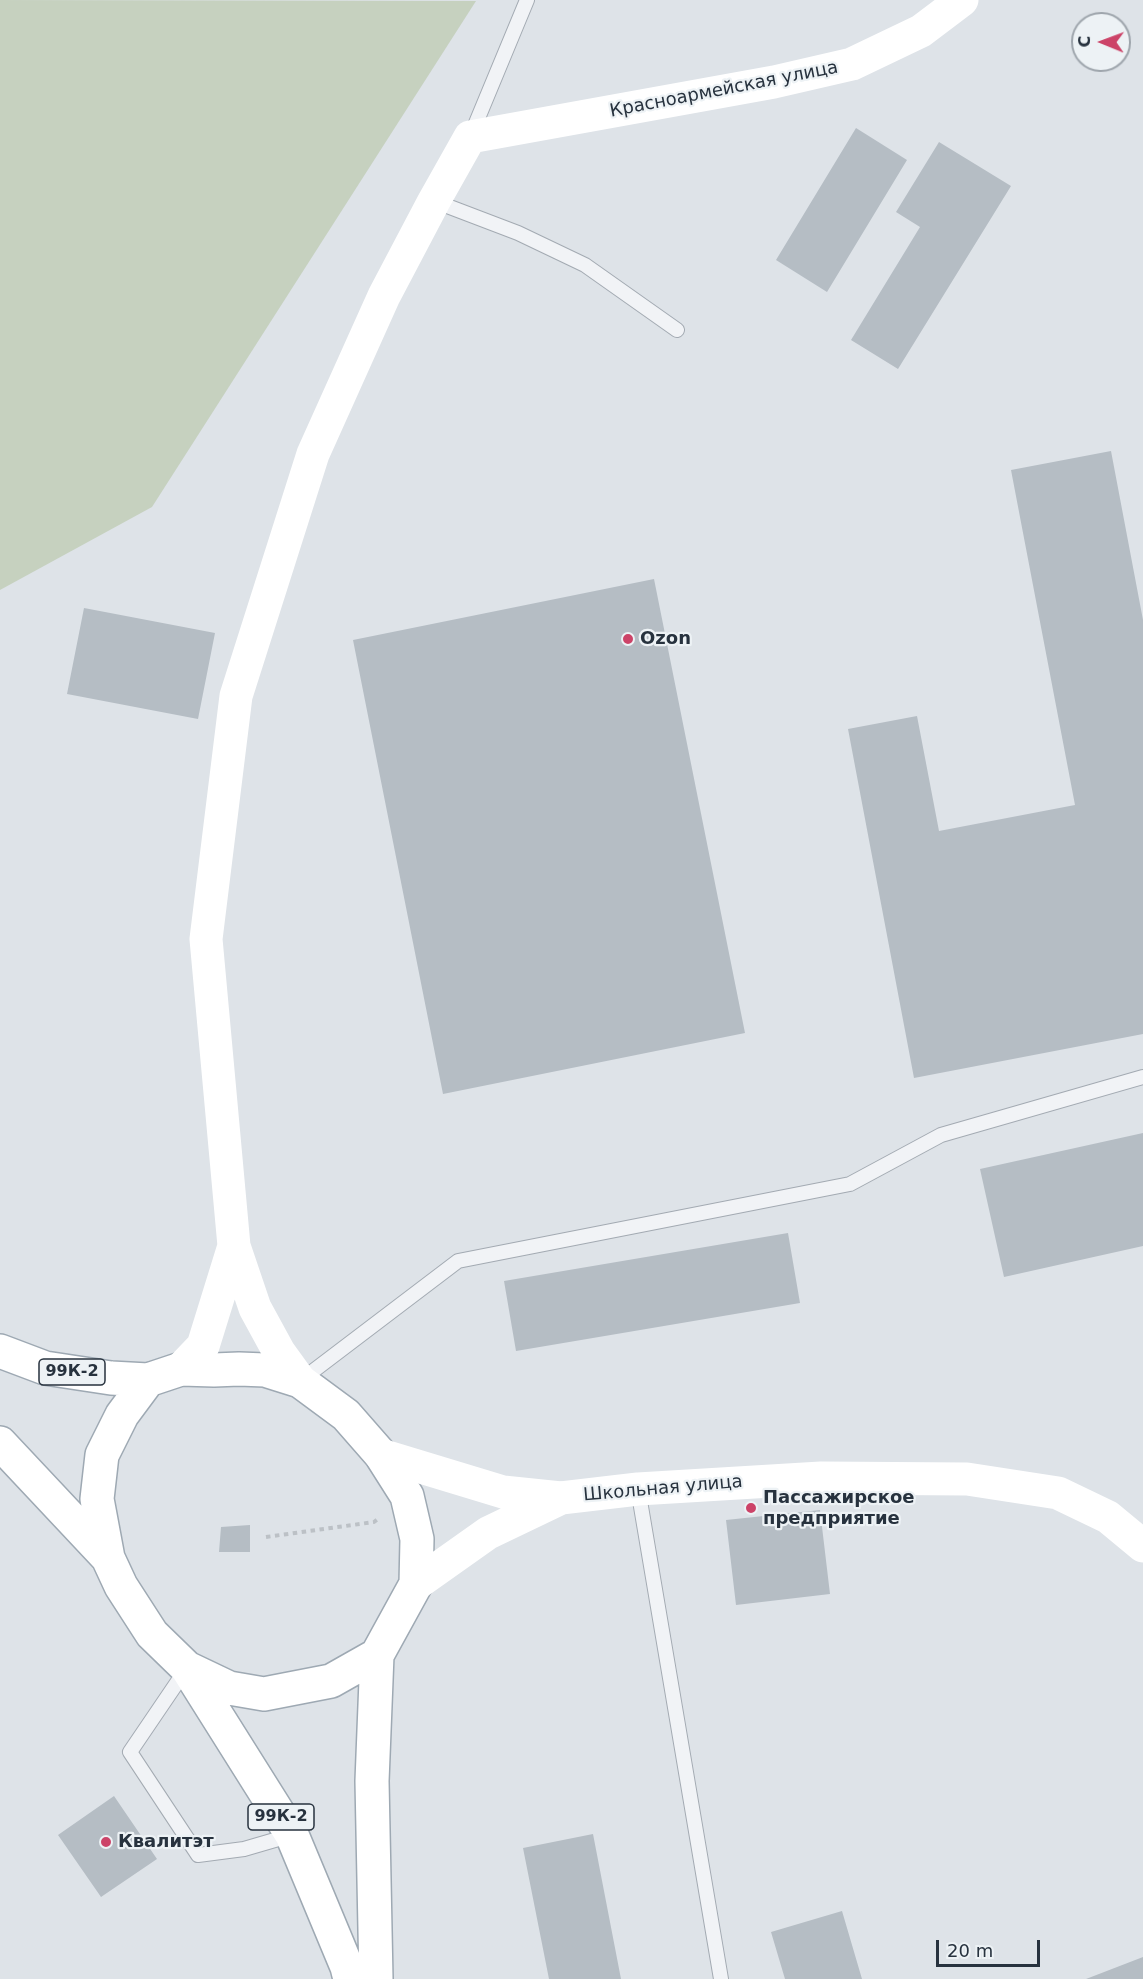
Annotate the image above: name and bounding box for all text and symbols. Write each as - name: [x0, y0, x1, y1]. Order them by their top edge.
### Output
- north arrow: [1071, 12, 1131, 72]
- text: С: [1075, 36, 1094, 48]
- street label: Красноармейская улица: [608, 57, 840, 123]
- place label: Ozon: [640, 628, 691, 650]
- marker: Ozon: [621, 632, 635, 646]
- road number: 99К-2: [39, 1359, 105, 1385]
- street label: Школьная улица: [582, 1471, 744, 1507]
- place label: Пассажирское предприятие: [763, 1487, 915, 1530]
- marker: Пассажирское предприятие: [744, 1501, 758, 1515]
- road number: 99К-2: [248, 1804, 314, 1830]
- place label: Квалитэт: [118, 1831, 214, 1853]
- marker: Квалитэт: [99, 1835, 113, 1849]
- scale bar: [939, 1928, 1042, 1966]
- text: 20 m: [947, 1940, 993, 1961]

